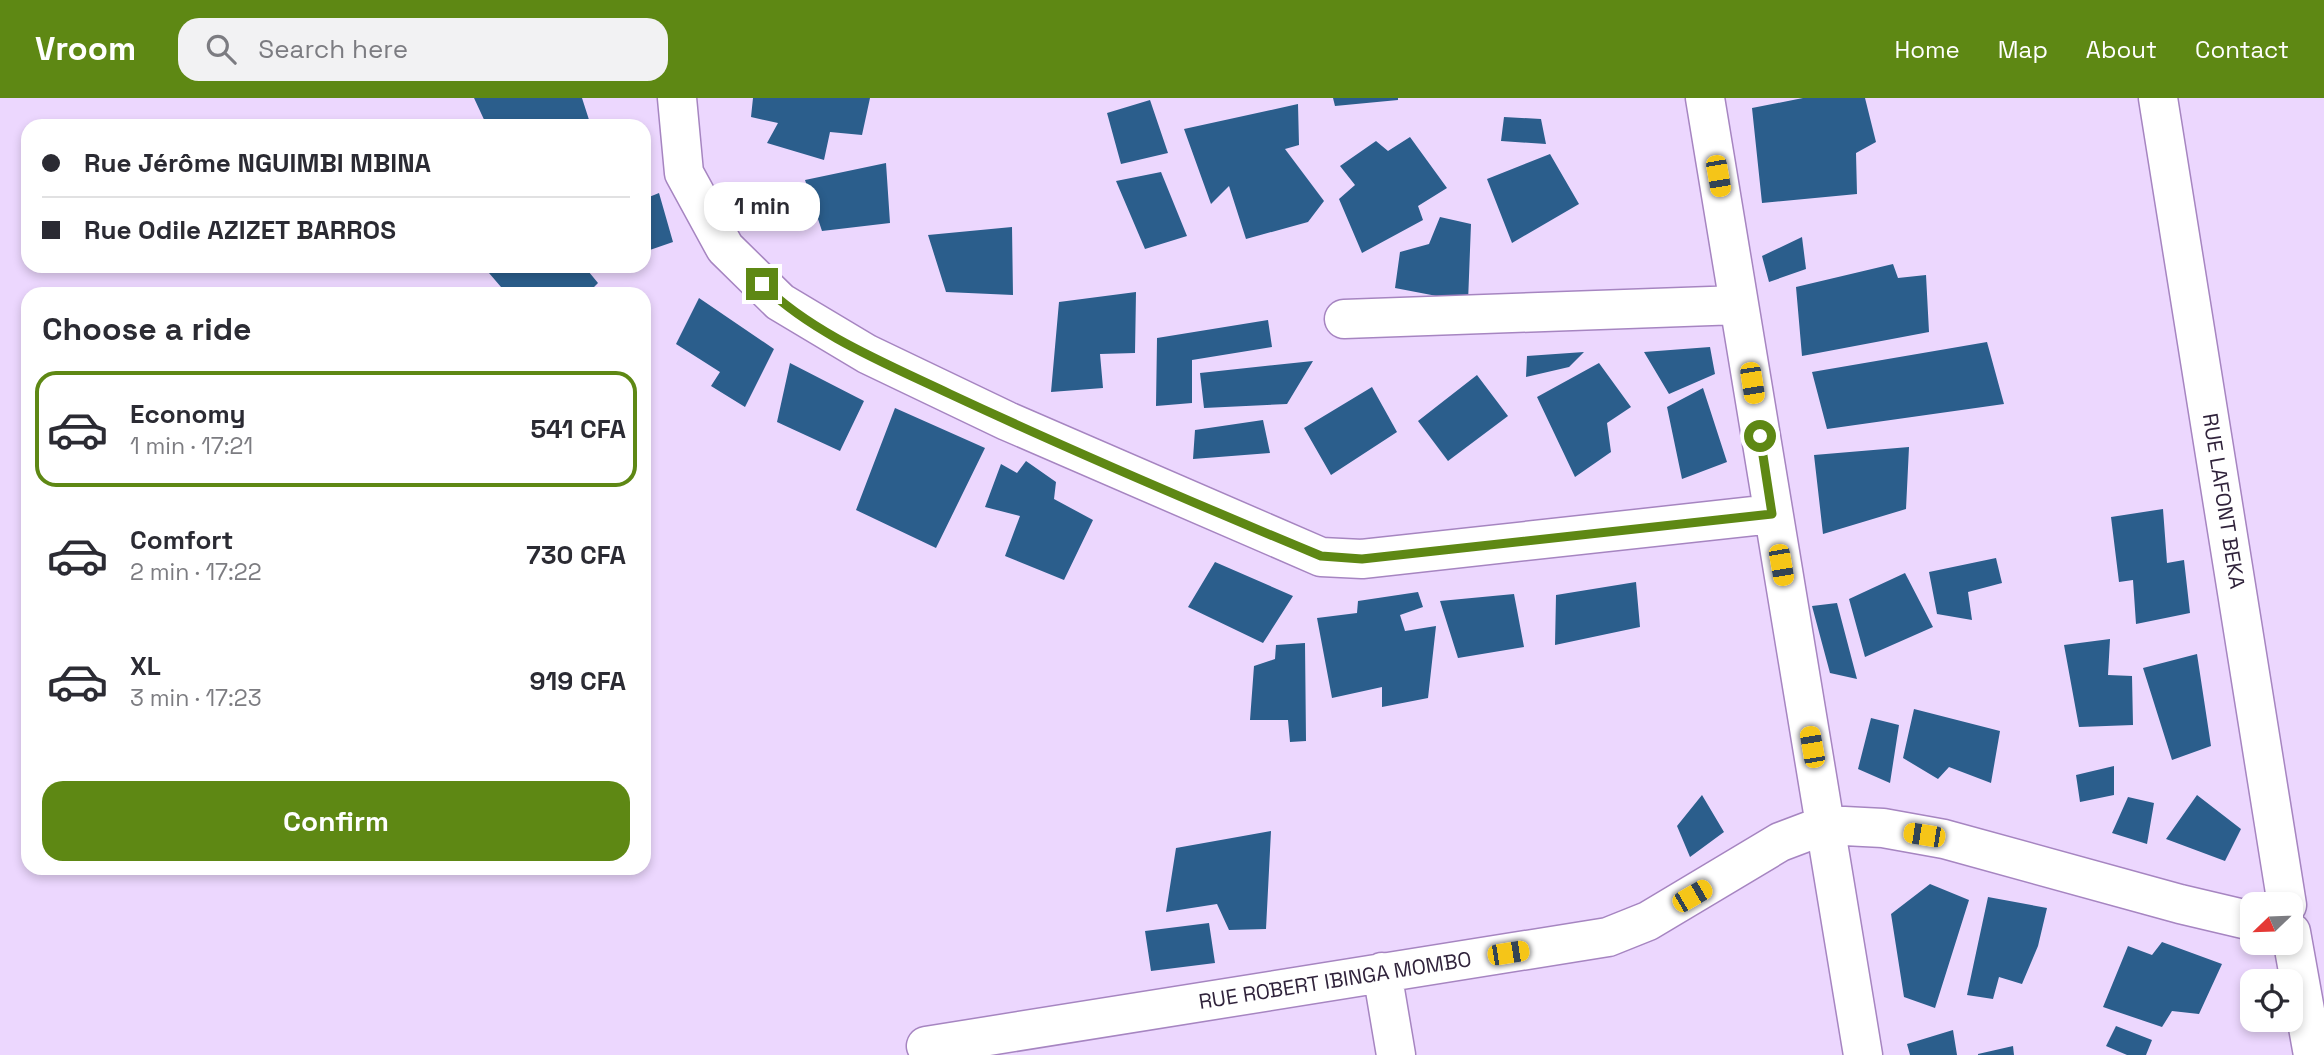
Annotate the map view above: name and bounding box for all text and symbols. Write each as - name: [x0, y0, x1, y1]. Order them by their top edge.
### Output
- search box: [178, 18, 668, 81]
- text: Vroom: [35, 28, 136, 70]
- icon: search: [202, 30, 240, 68]
- text: Search here: [258, 32, 408, 66]
- text: Home: [1894, 34, 1960, 65]
- text: Map: [1998, 34, 2048, 65]
- text: About: [2086, 34, 2157, 65]
- text: Contact: [2195, 34, 2289, 65]
- text: Rue Jérôme NGUIMBI MBINA: [84, 146, 431, 180]
- car: [1705, 153, 1732, 199]
- callout: 1 min: [704, 183, 820, 232]
- text: 1 min: [734, 191, 790, 221]
- text: Rue Odile AZIZET BARROS: [84, 213, 396, 247]
- route end: [746, 268, 778, 300]
- text: Choose a ride: [42, 309, 252, 349]
- car: [1739, 361, 1766, 405]
- text: Economy: [130, 397, 246, 431]
- icon: car: [46, 398, 109, 461]
- street label: RUE LAFONT BEKA: [2197, 411, 2251, 591]
- text: 541 CFA: [531, 412, 626, 446]
- route start: [1744, 420, 1776, 452]
- text: 1 min · 17:21: [130, 431, 253, 461]
- text: Comfort: [130, 523, 233, 557]
- icon: car: [46, 524, 109, 587]
- text: 730 CFA: [526, 538, 626, 572]
- car: [1768, 542, 1795, 588]
- text: 2 min · 17:22: [130, 557, 262, 587]
- text: XL: [130, 649, 161, 683]
- icon: car: [46, 650, 109, 713]
- text: 919 CFA: [530, 664, 626, 698]
- text: 3 min · 17:23: [130, 683, 262, 713]
- car: [1799, 724, 1826, 770]
- button: Confirm: [42, 781, 630, 861]
- car: [1902, 821, 1947, 849]
- car: [1669, 876, 1716, 916]
- north arrow: [2240, 892, 2303, 956]
- map controls: [2240, 892, 2303, 1032]
- car: [1486, 939, 1531, 967]
- street label: RUE ROBERT IBINGA MOMBO: [1197, 945, 1473, 1015]
- button: locate: [2240, 969, 2303, 1032]

